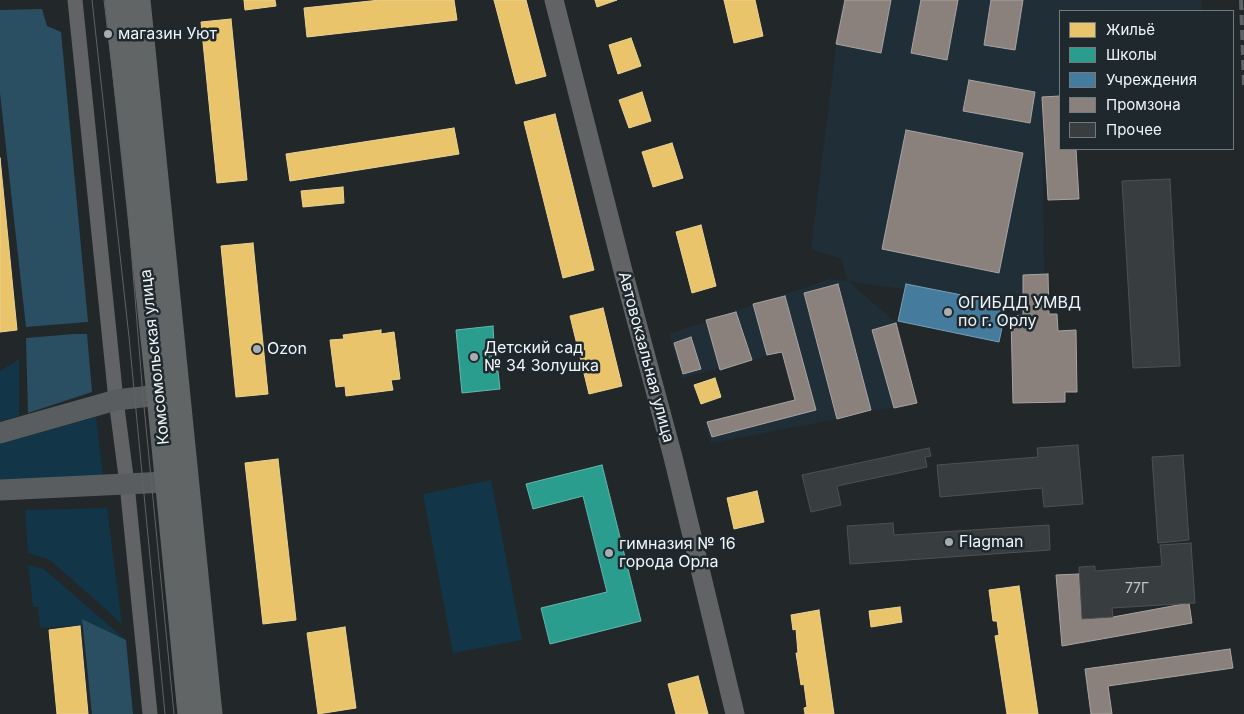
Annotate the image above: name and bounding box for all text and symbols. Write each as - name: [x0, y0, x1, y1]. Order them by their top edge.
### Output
- legend: [1059, 10, 1234, 150]
- text: Жильё: [1106, 20, 1155, 39]
- place label: магазин Уют: [118, 24, 217, 44]
- marker: магазин Уют: [102, 28, 114, 40]
- text: Школы: [1106, 45, 1157, 64]
- text: Учреждения: [1106, 70, 1197, 89]
- text: Промзона: [1106, 95, 1181, 114]
- text: Прочее: [1106, 120, 1162, 139]
- street label: Комсомольская улица: [136, 268, 174, 446]
- street label: Автовокзальная улица: [614, 269, 678, 445]
- place label: ОГИБДД УМВД по г. Орлу: [958, 293, 1081, 331]
- marker: ОГИБДД УМВД по г. Орлу: [942, 306, 954, 318]
- place label: Детский сад № 34 Золушка: [484, 338, 599, 376]
- place label: Ozon: [267, 339, 307, 359]
- marker: Ozon: [251, 343, 263, 355]
- marker: Детский сад № 34 Золушка: [468, 351, 480, 363]
- place label: Flagman: [959, 532, 1024, 552]
- place label: гимназия № 16 города Орла: [619, 534, 736, 572]
- marker: Flagman: [943, 536, 955, 548]
- marker: гимназия № 16 города Орла: [603, 547, 615, 559]
- house number: 77Г: [1125, 581, 1149, 597]

